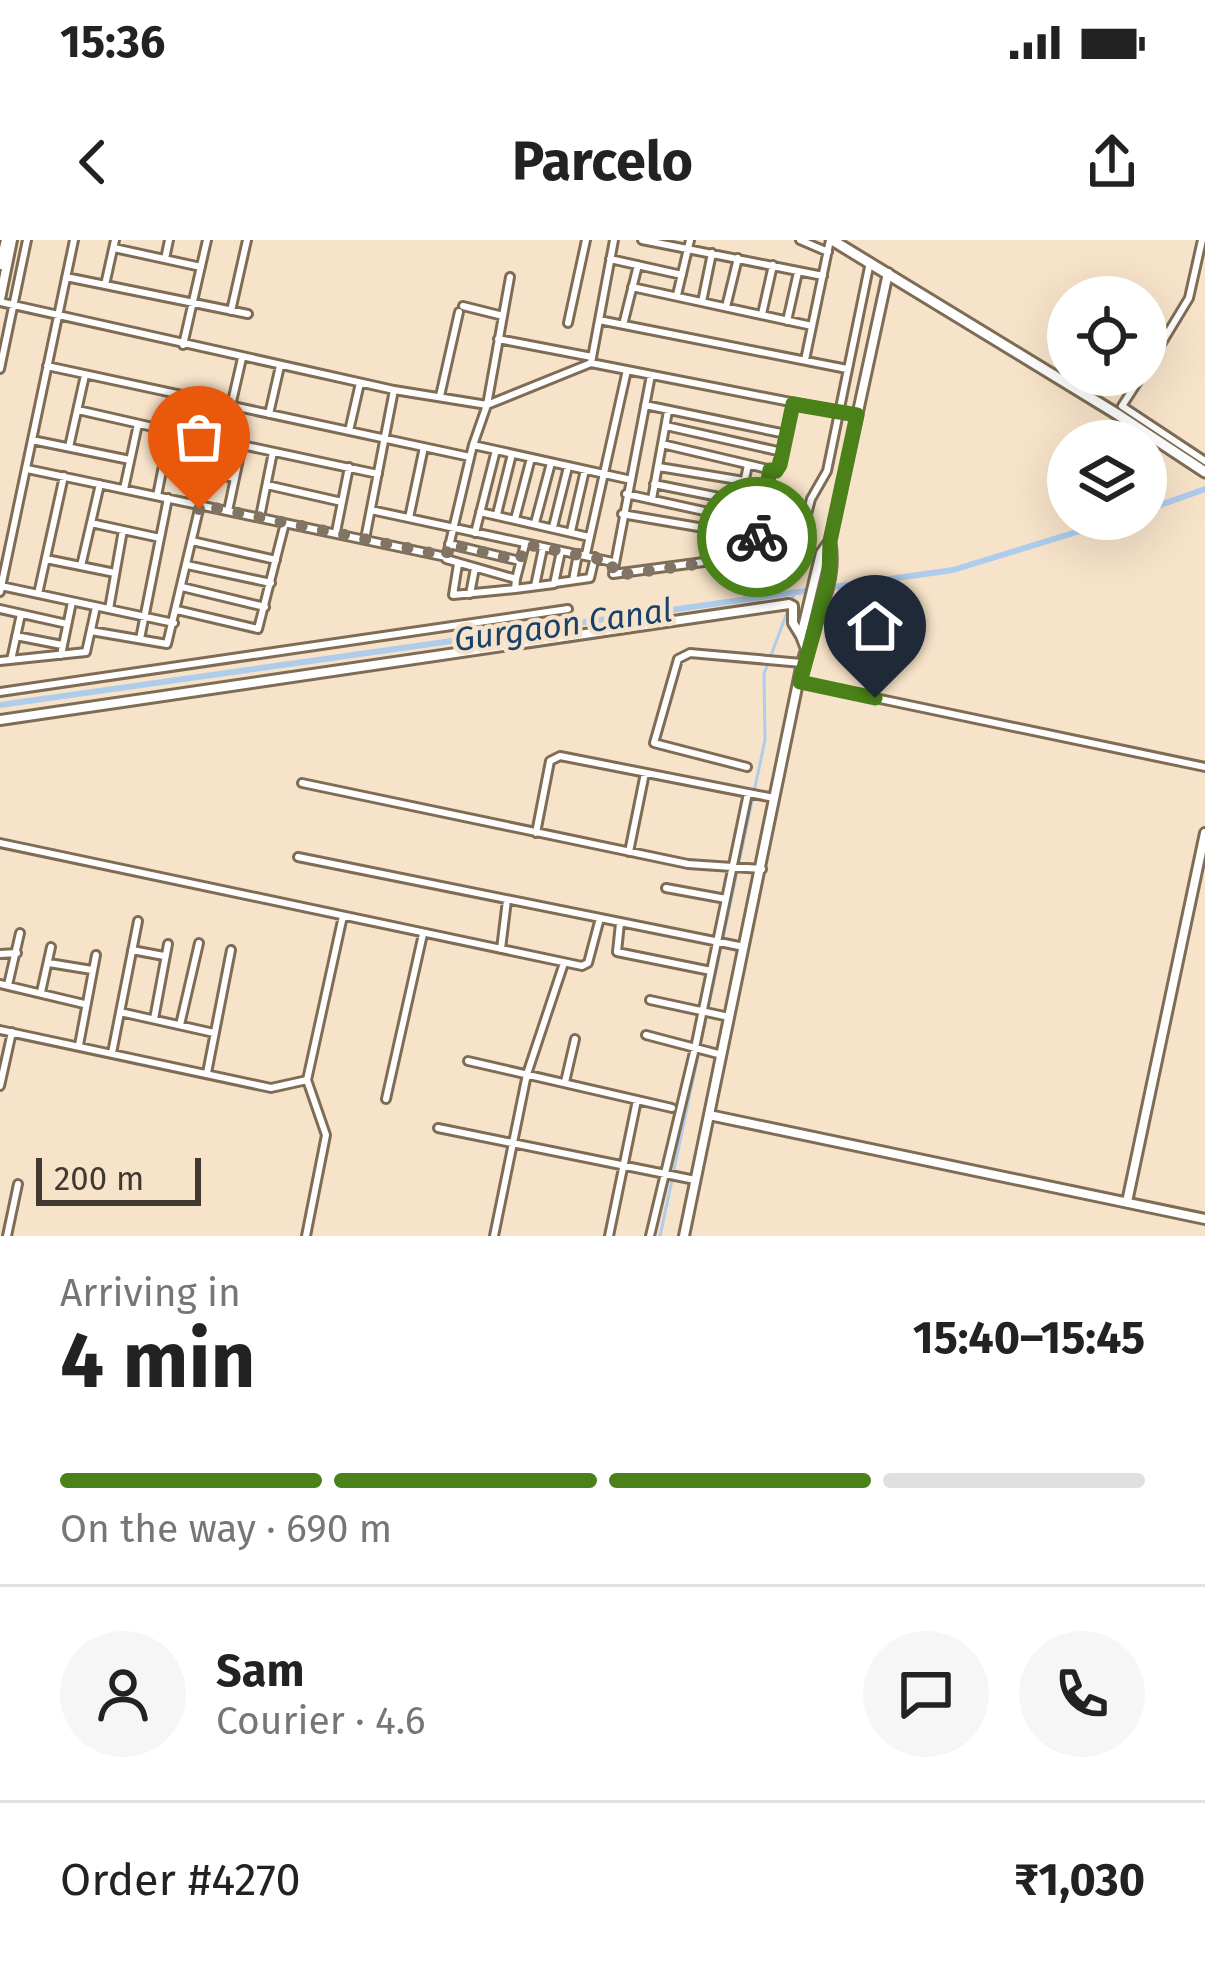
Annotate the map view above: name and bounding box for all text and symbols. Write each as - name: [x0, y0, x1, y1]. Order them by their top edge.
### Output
- text: 15:36: [60, 15, 165, 69]
- icon: back: [60, 129, 126, 195]
- icon: share: [1079, 129, 1145, 195]
- text: Parcelo: [512, 130, 693, 194]
- map controls: [1047, 276, 1167, 540]
- button: locate: [1047, 276, 1167, 396]
- pin: [148, 386, 250, 509]
- icon: bag: [166, 404, 232, 470]
- button: layers: [1047, 420, 1167, 540]
- courier: [697, 477, 817, 597]
- icon: bike: [724, 504, 790, 570]
- pin: [824, 575, 926, 698]
- water label: Gurgaon Canal: [451, 590, 675, 660]
- icon: home: [842, 593, 908, 659]
- scale bar: [36, 1152, 201, 1205]
- text: 200 m: [54, 1159, 144, 1199]
- text: Arriving in: [60, 1270, 241, 1316]
- text: 15:40–15:45: [913, 1311, 1145, 1365]
- text: 4 min: [60, 1314, 255, 1408]
- text: On the way · 690 m: [60, 1506, 392, 1552]
- button: person: [60, 1631, 186, 1757]
- button: chat: [863, 1631, 989, 1757]
- button: phone: [1019, 1631, 1145, 1757]
- text: Sam: [216, 1644, 304, 1698]
- text: Courier · 4.6: [216, 1698, 425, 1744]
- text: Order #4270: [60, 1853, 301, 1907]
- text: ₹1,030: [1014, 1853, 1145, 1907]

